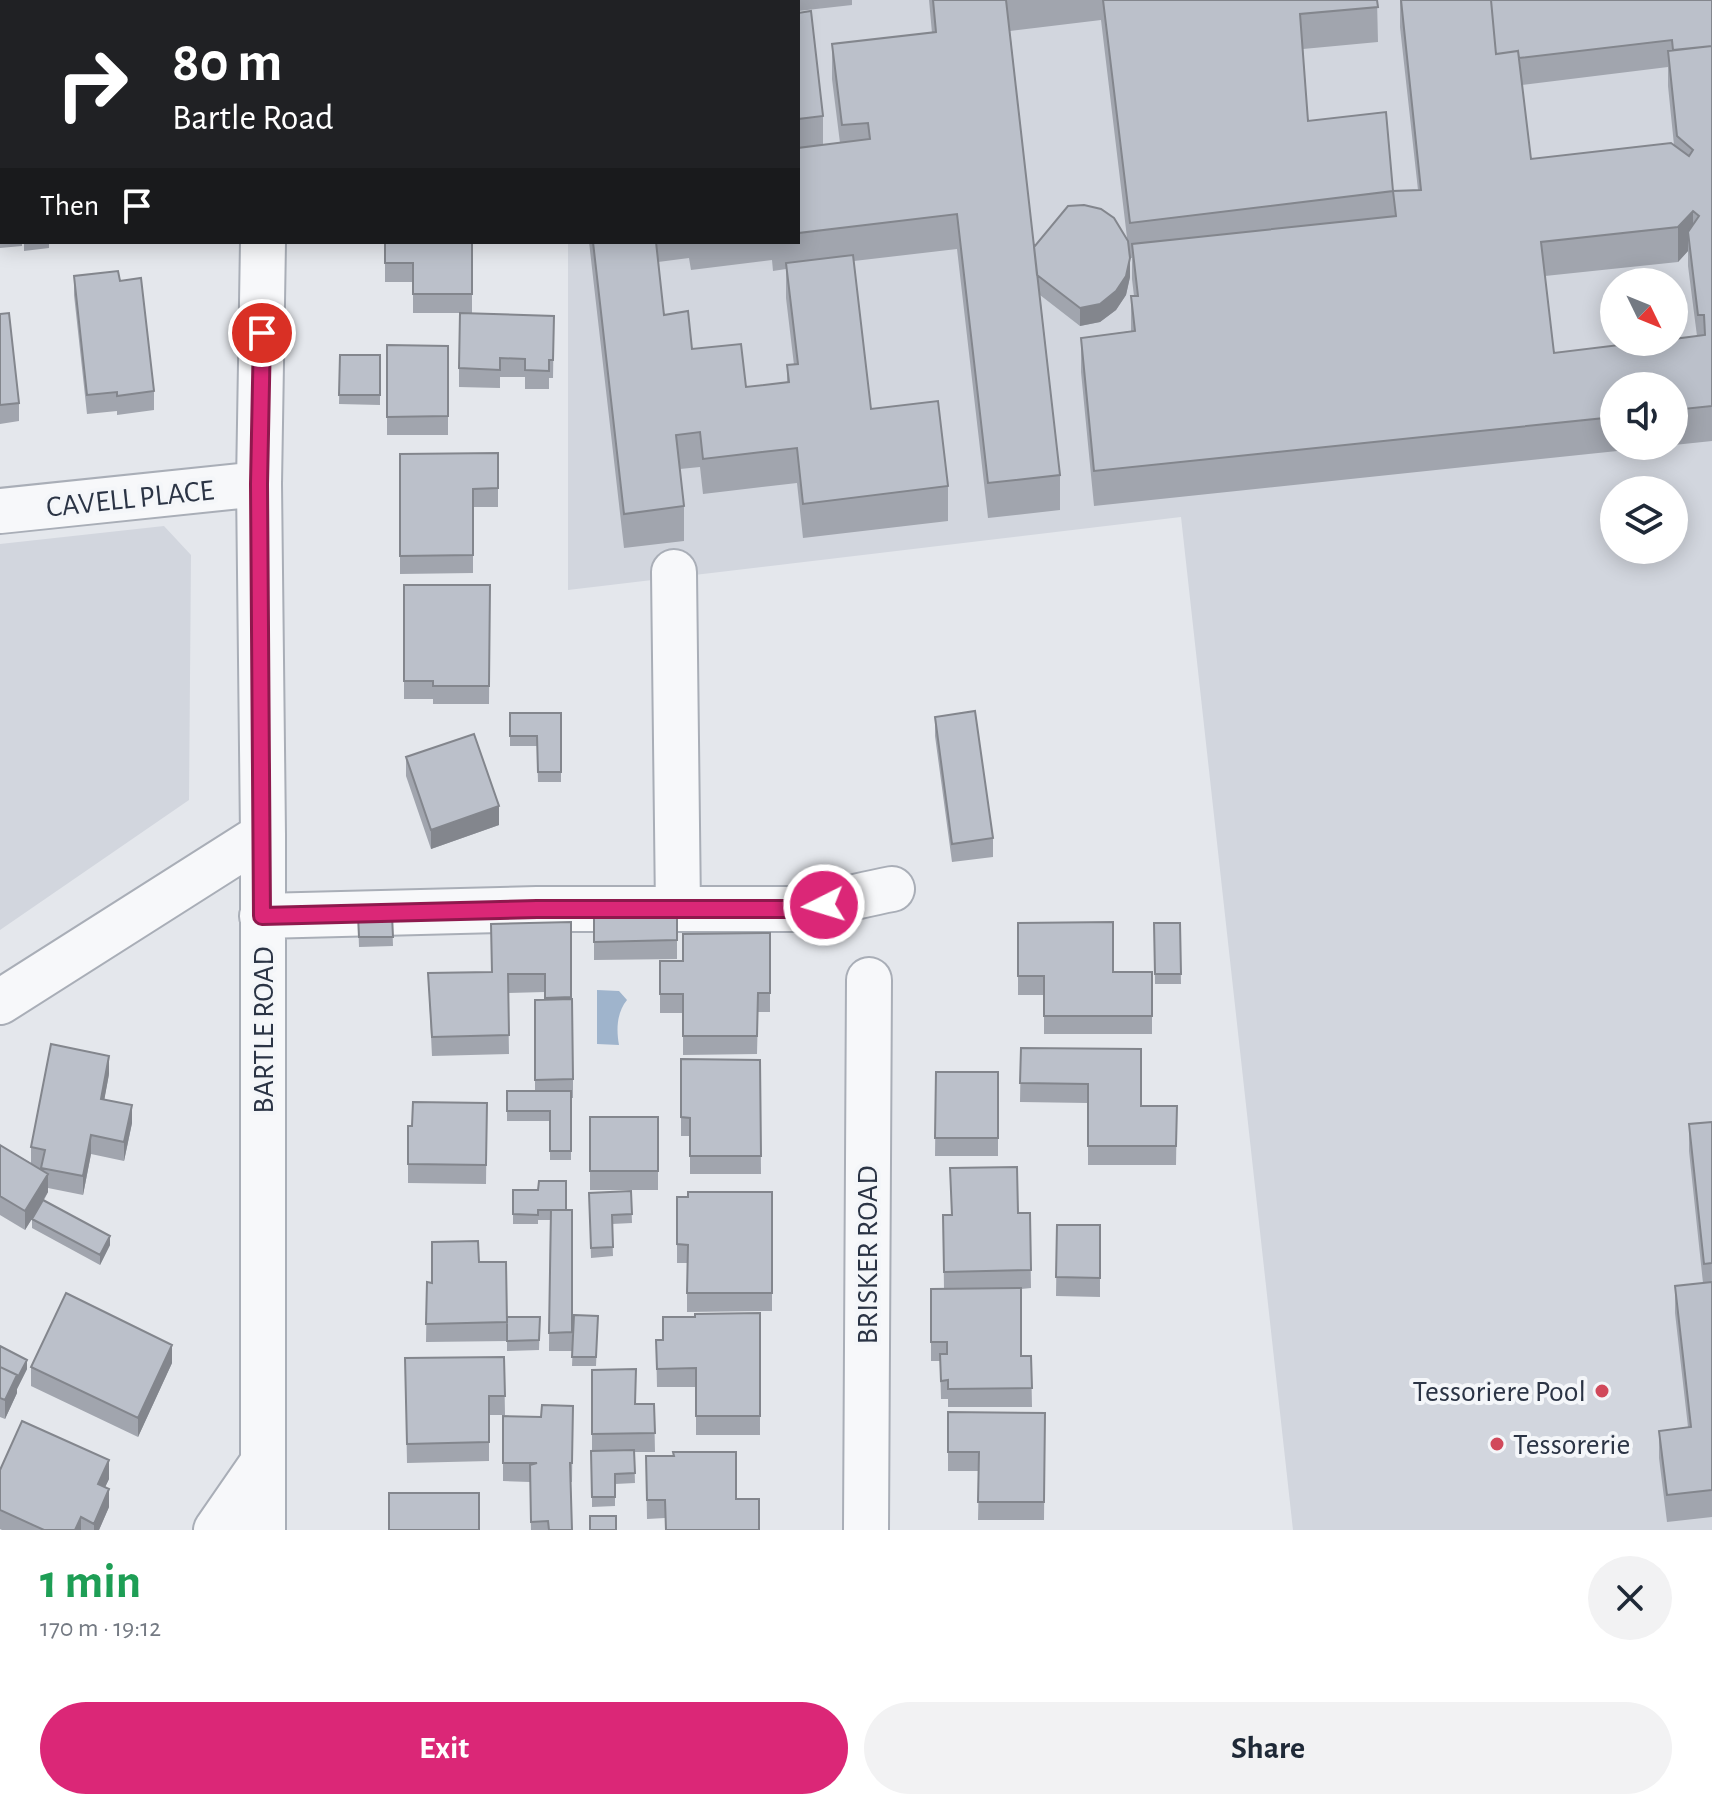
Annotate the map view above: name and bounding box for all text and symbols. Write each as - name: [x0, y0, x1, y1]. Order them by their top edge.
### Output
- icon: right: [40, 32, 144, 136]
- text: 80 m: [172, 35, 282, 91]
- text: Bartle Road: [172, 100, 334, 136]
- icon: arrive: [115, 184, 159, 228]
- text: Then: [40, 191, 99, 221]
- north arrow: [1600, 268, 1688, 356]
- map controls: [1600, 268, 1688, 564]
- pin: [228, 299, 296, 367]
- icon: arrive: [240, 311, 284, 355]
- button: sound: [1600, 372, 1688, 460]
- street label: CAVELL PLACE: [45, 475, 216, 523]
- button: layers: [1600, 476, 1688, 564]
- position arrow: [782, 863, 866, 947]
- street label: BARTLE ROAD: [249, 946, 279, 1114]
- street label: BRISKER ROAD: [853, 1165, 883, 1345]
- place label: Tessoriere Pool: [1412, 1377, 1586, 1407]
- marker: Tessoriere Pool: [1593, 1382, 1611, 1400]
- place label: Tessorerie: [1513, 1430, 1630, 1460]
- marker: Tessorerie: [1488, 1435, 1506, 1453]
- button: close: [1588, 1556, 1672, 1640]
- text: 1 min: [40, 1559, 141, 1607]
- text: 170 m · 19:12: [40, 1615, 161, 1641]
- button: Exit: [40, 1702, 848, 1794]
- button: Share: [864, 1702, 1672, 1794]

